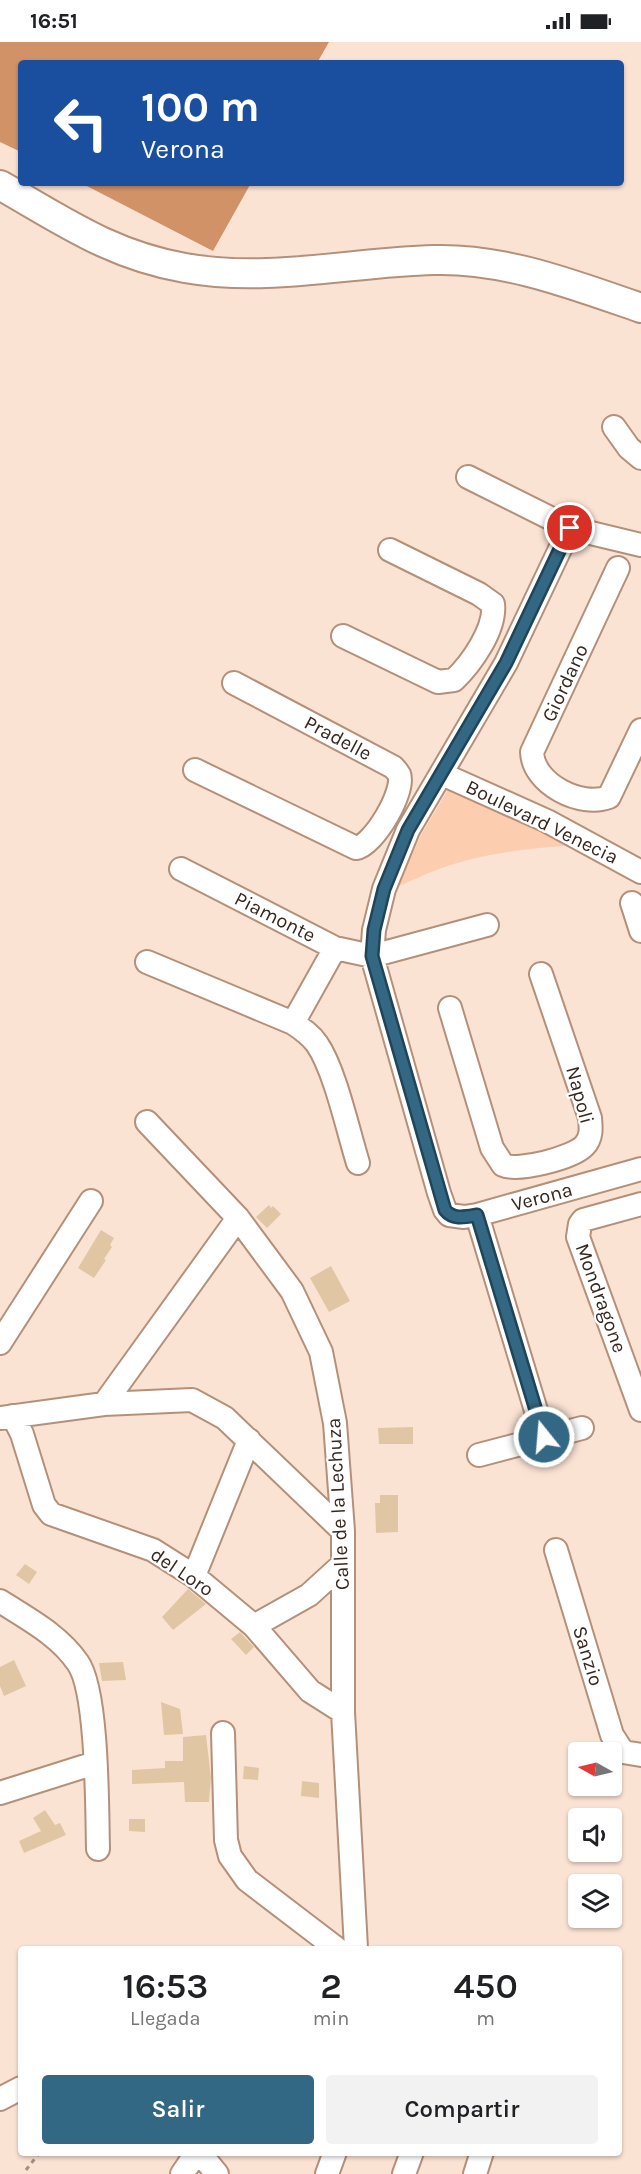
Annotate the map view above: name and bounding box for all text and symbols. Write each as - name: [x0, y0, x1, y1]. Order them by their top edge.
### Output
- text: 16:51: [30, 8, 78, 34]
- text: 100 m: [141, 82, 260, 132]
- icon: left: [42, 84, 120, 162]
- text: Verona: [141, 133, 225, 165]
- pin: [544, 502, 595, 553]
- icon: arrive: [553, 511, 586, 544]
- street label: Giordano: [537, 641, 593, 725]
- street label: Pradelle: [300, 711, 376, 765]
- street label: Boulevard Venecia: [462, 775, 622, 869]
- street label: Piamonte: [231, 887, 319, 947]
- street label: Napoli: [561, 1064, 599, 1126]
- street label: Verona: [509, 1178, 575, 1216]
- street label: Mondragone: [571, 1240, 631, 1356]
- position arrow: [512, 1405, 576, 1469]
- street label: Calle de la Lechuza: [322, 1417, 354, 1591]
- street label: del Loro: [146, 1543, 218, 1601]
- street label: Sanzio: [568, 1623, 608, 1689]
- north arrow: [568, 1742, 622, 1796]
- map controls: [568, 1742, 622, 1928]
- button: sound: [568, 1808, 622, 1862]
- button: layers: [568, 1874, 622, 1928]
- text: 16:53: [122, 1965, 208, 2007]
- text: 2: [320, 1965, 342, 2007]
- text: 450: [454, 1965, 518, 2007]
- text: Llegada: [130, 2007, 201, 2030]
- text: min: [313, 2007, 349, 2030]
- text: m: [476, 2007, 495, 2030]
- button: Salir: [42, 2075, 314, 2144]
- button: Compartir: [326, 2075, 598, 2144]

